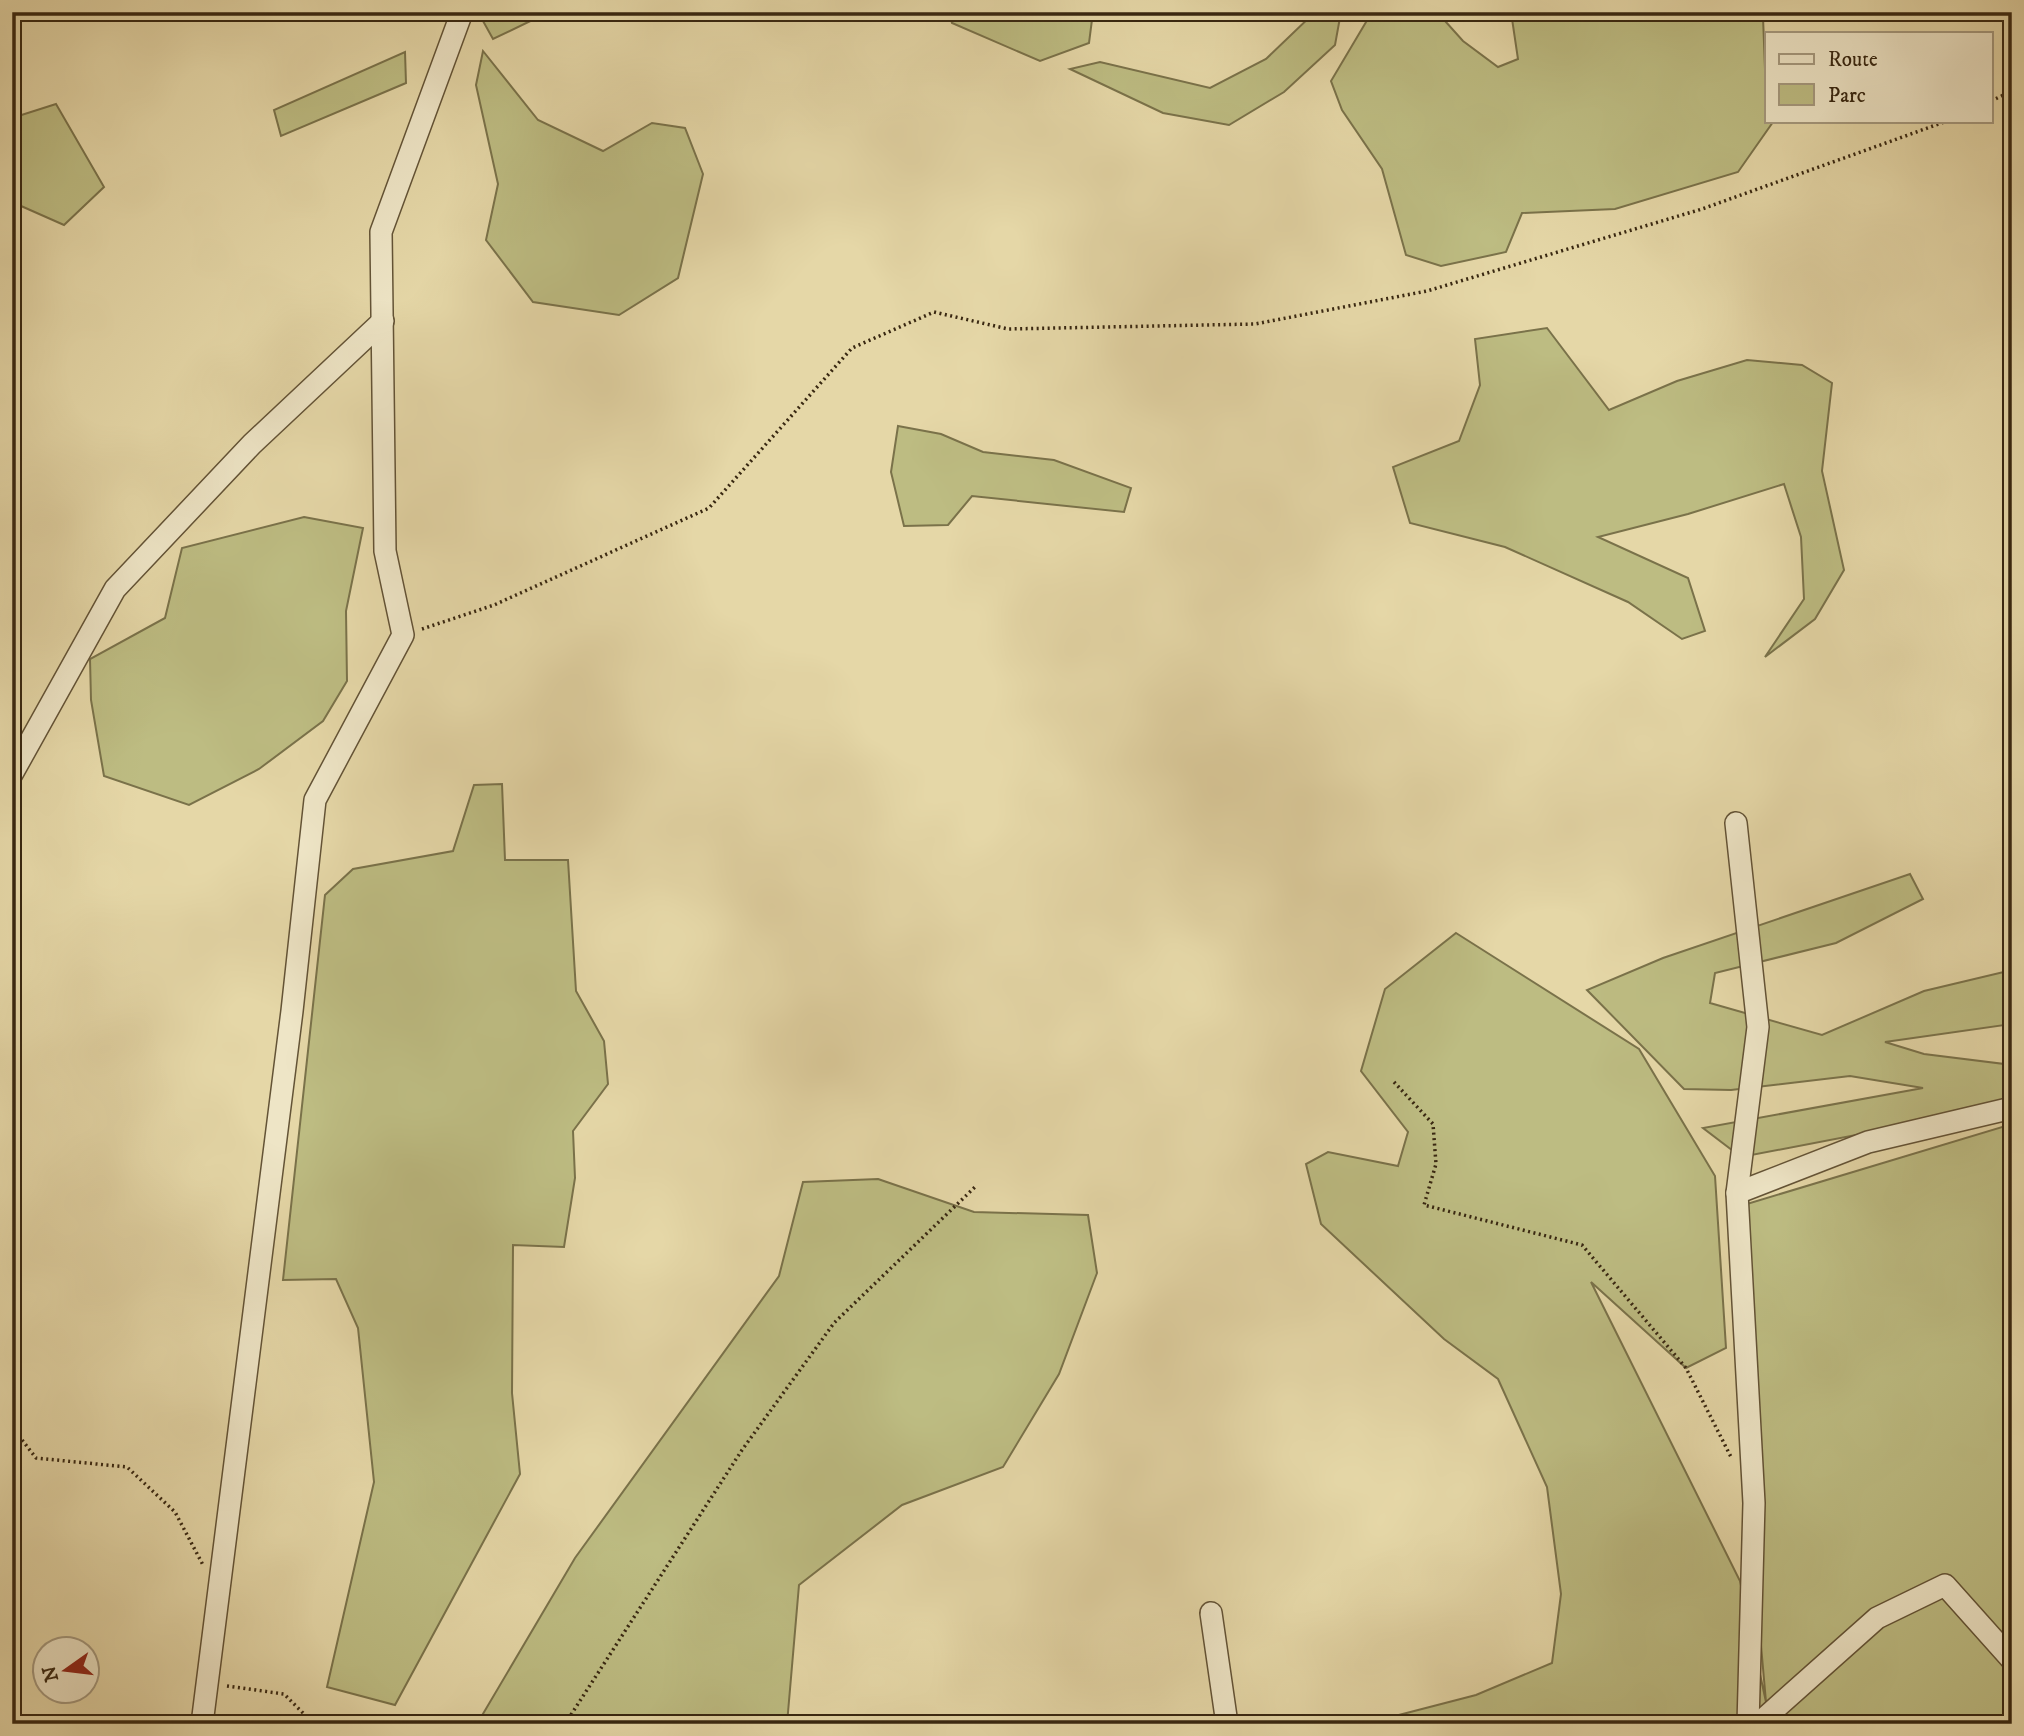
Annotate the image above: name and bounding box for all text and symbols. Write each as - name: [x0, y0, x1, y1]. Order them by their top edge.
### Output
- legend: [1765, 32, 1993, 122]
- text: Route: [1828, 47, 1878, 73]
- text: Parc: [1828, 83, 1866, 109]
- north arrow: [32, 1634, 102, 1704]
- text: N: [38, 1663, 64, 1684]

